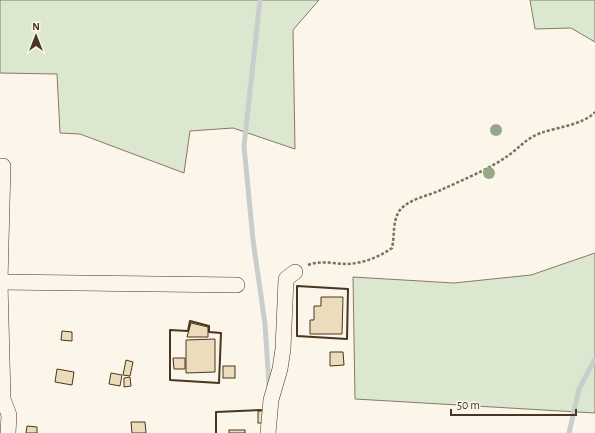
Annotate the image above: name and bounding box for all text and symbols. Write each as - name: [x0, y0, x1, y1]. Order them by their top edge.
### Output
- north arrow: [16, 16, 56, 56]
- text: N: [32, 21, 40, 32]
- scale bar: [451, 391, 576, 417]
- text: 50 m: [457, 399, 480, 411]

